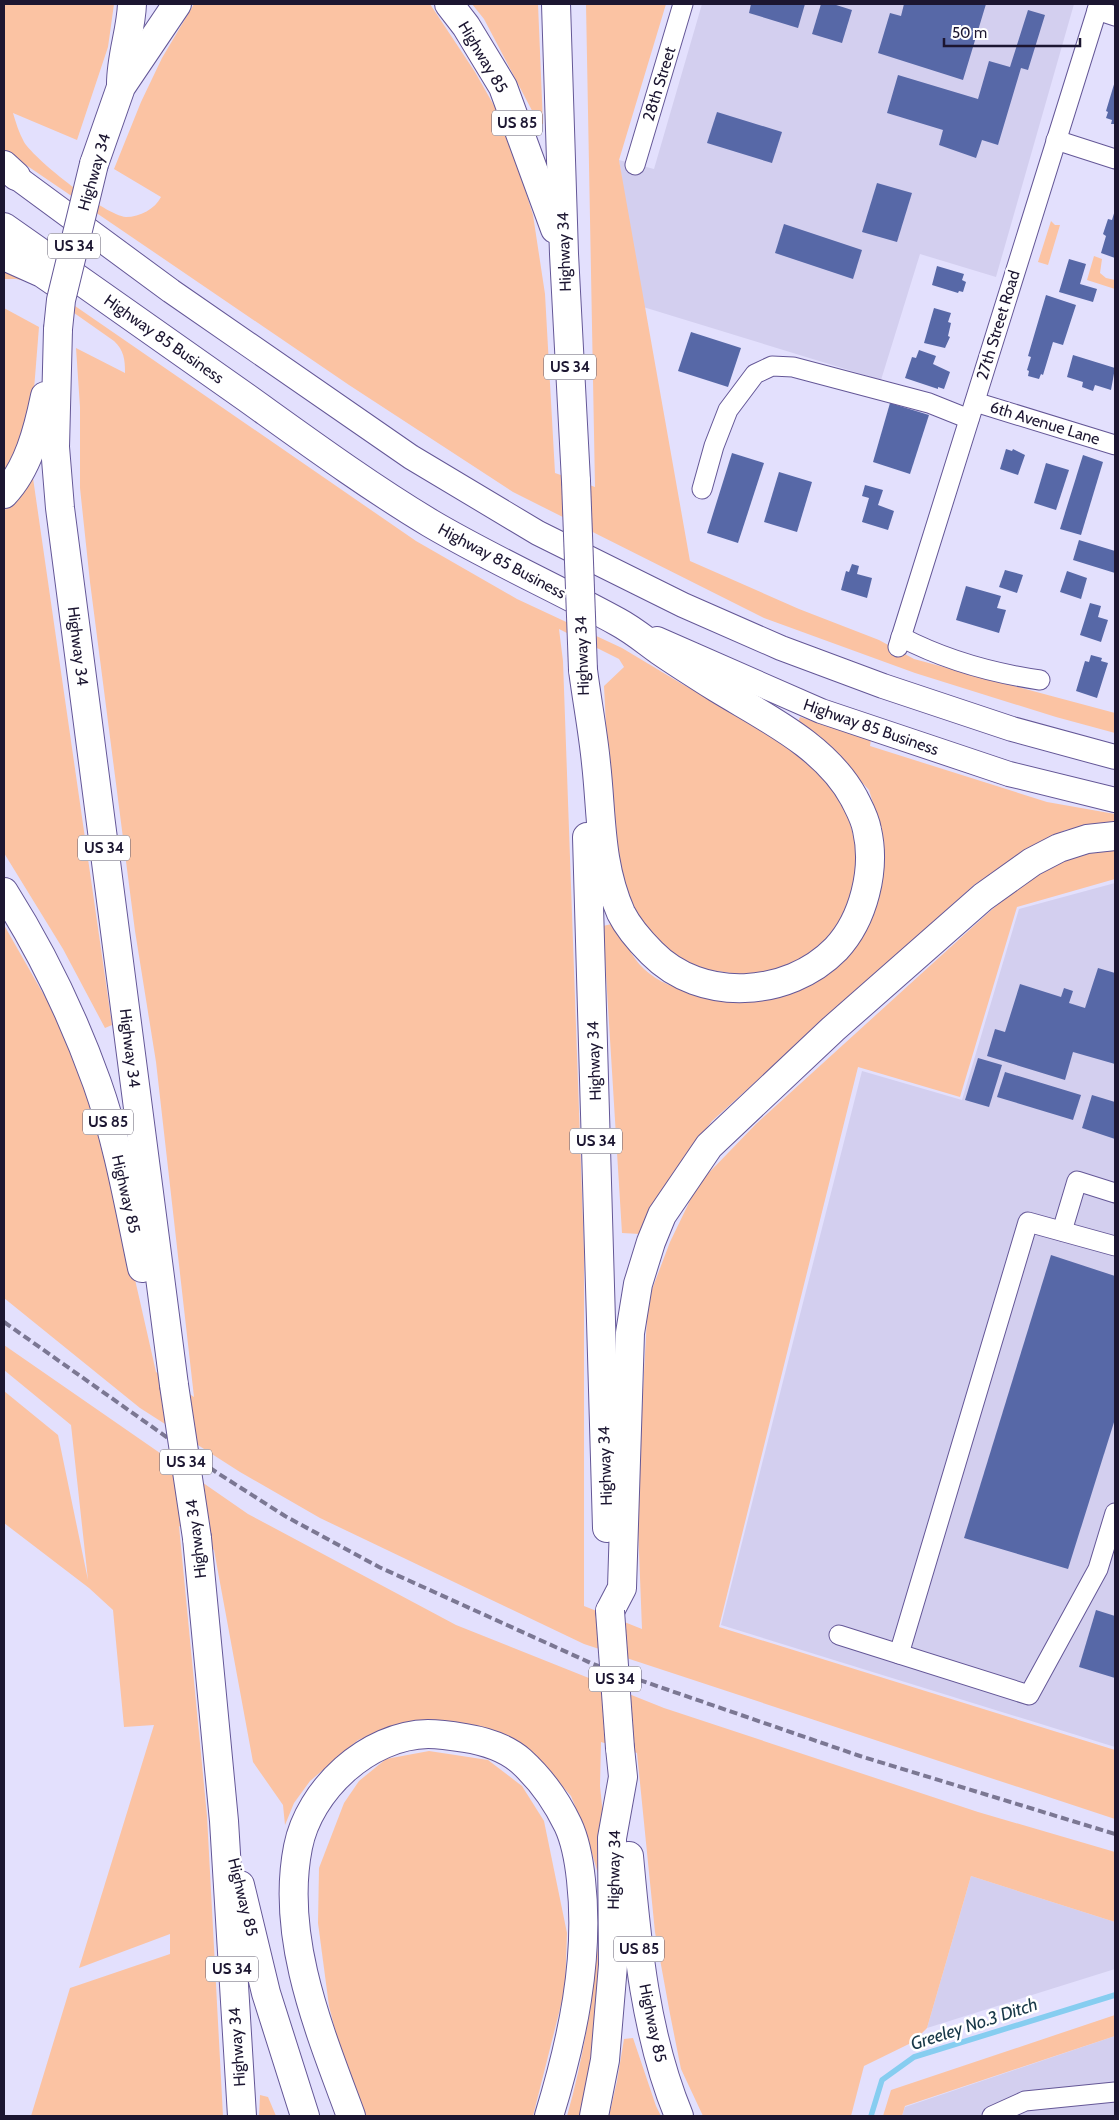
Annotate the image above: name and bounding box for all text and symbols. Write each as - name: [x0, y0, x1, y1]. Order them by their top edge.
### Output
- scale bar: [944, 15, 1080, 47]
- street label: Highway 85: [454, 18, 512, 96]
- text: 50 m: [952, 24, 987, 42]
- street label: 28th Street: [639, 44, 679, 124]
- road number: US 85: [492, 110, 542, 136]
- street label: Highway 34: [74, 131, 114, 213]
- street label: Highway 34: [553, 212, 575, 292]
- road number: US 34: [48, 234, 100, 258]
- street label: 27th Street Road: [972, 268, 1024, 382]
- street label: Highway 85 Business: [100, 291, 228, 388]
- road number: US 34: [544, 354, 596, 380]
- street label: 6th Avenue Lane: [988, 397, 1102, 449]
- street label: Highway 85 Business: [435, 519, 569, 603]
- street label: Highway 34: [64, 605, 92, 687]
- street label: Highway 34: [571, 616, 593, 696]
- street label: Highway 85 Business: [801, 695, 942, 759]
- road number: US 34: [78, 836, 130, 860]
- street label: Highway 34: [116, 1007, 144, 1089]
- street label: Highway 34: [583, 1021, 605, 1101]
- road number: US 85: [83, 1110, 133, 1134]
- road number: US 34: [570, 1128, 622, 1154]
- street label: Highway 85: [108, 1153, 144, 1235]
- street label: Highway 34: [594, 1426, 616, 1506]
- road number: US 34: [160, 1450, 212, 1474]
- street label: Highway 34: [182, 1498, 210, 1580]
- road number: US 34: [589, 1666, 641, 1692]
- street label: Highway 34: [604, 1830, 624, 1910]
- street label: Highway 85: [224, 1856, 262, 1938]
- road number: US 85: [614, 1936, 664, 1962]
- road number: US 34: [206, 1956, 258, 1982]
- street label: Highway 85: [635, 1982, 671, 2064]
- water label: Greeley No.3 Ditch: [908, 1993, 1040, 2055]
- street label: Highway 34: [225, 2007, 249, 2087]

